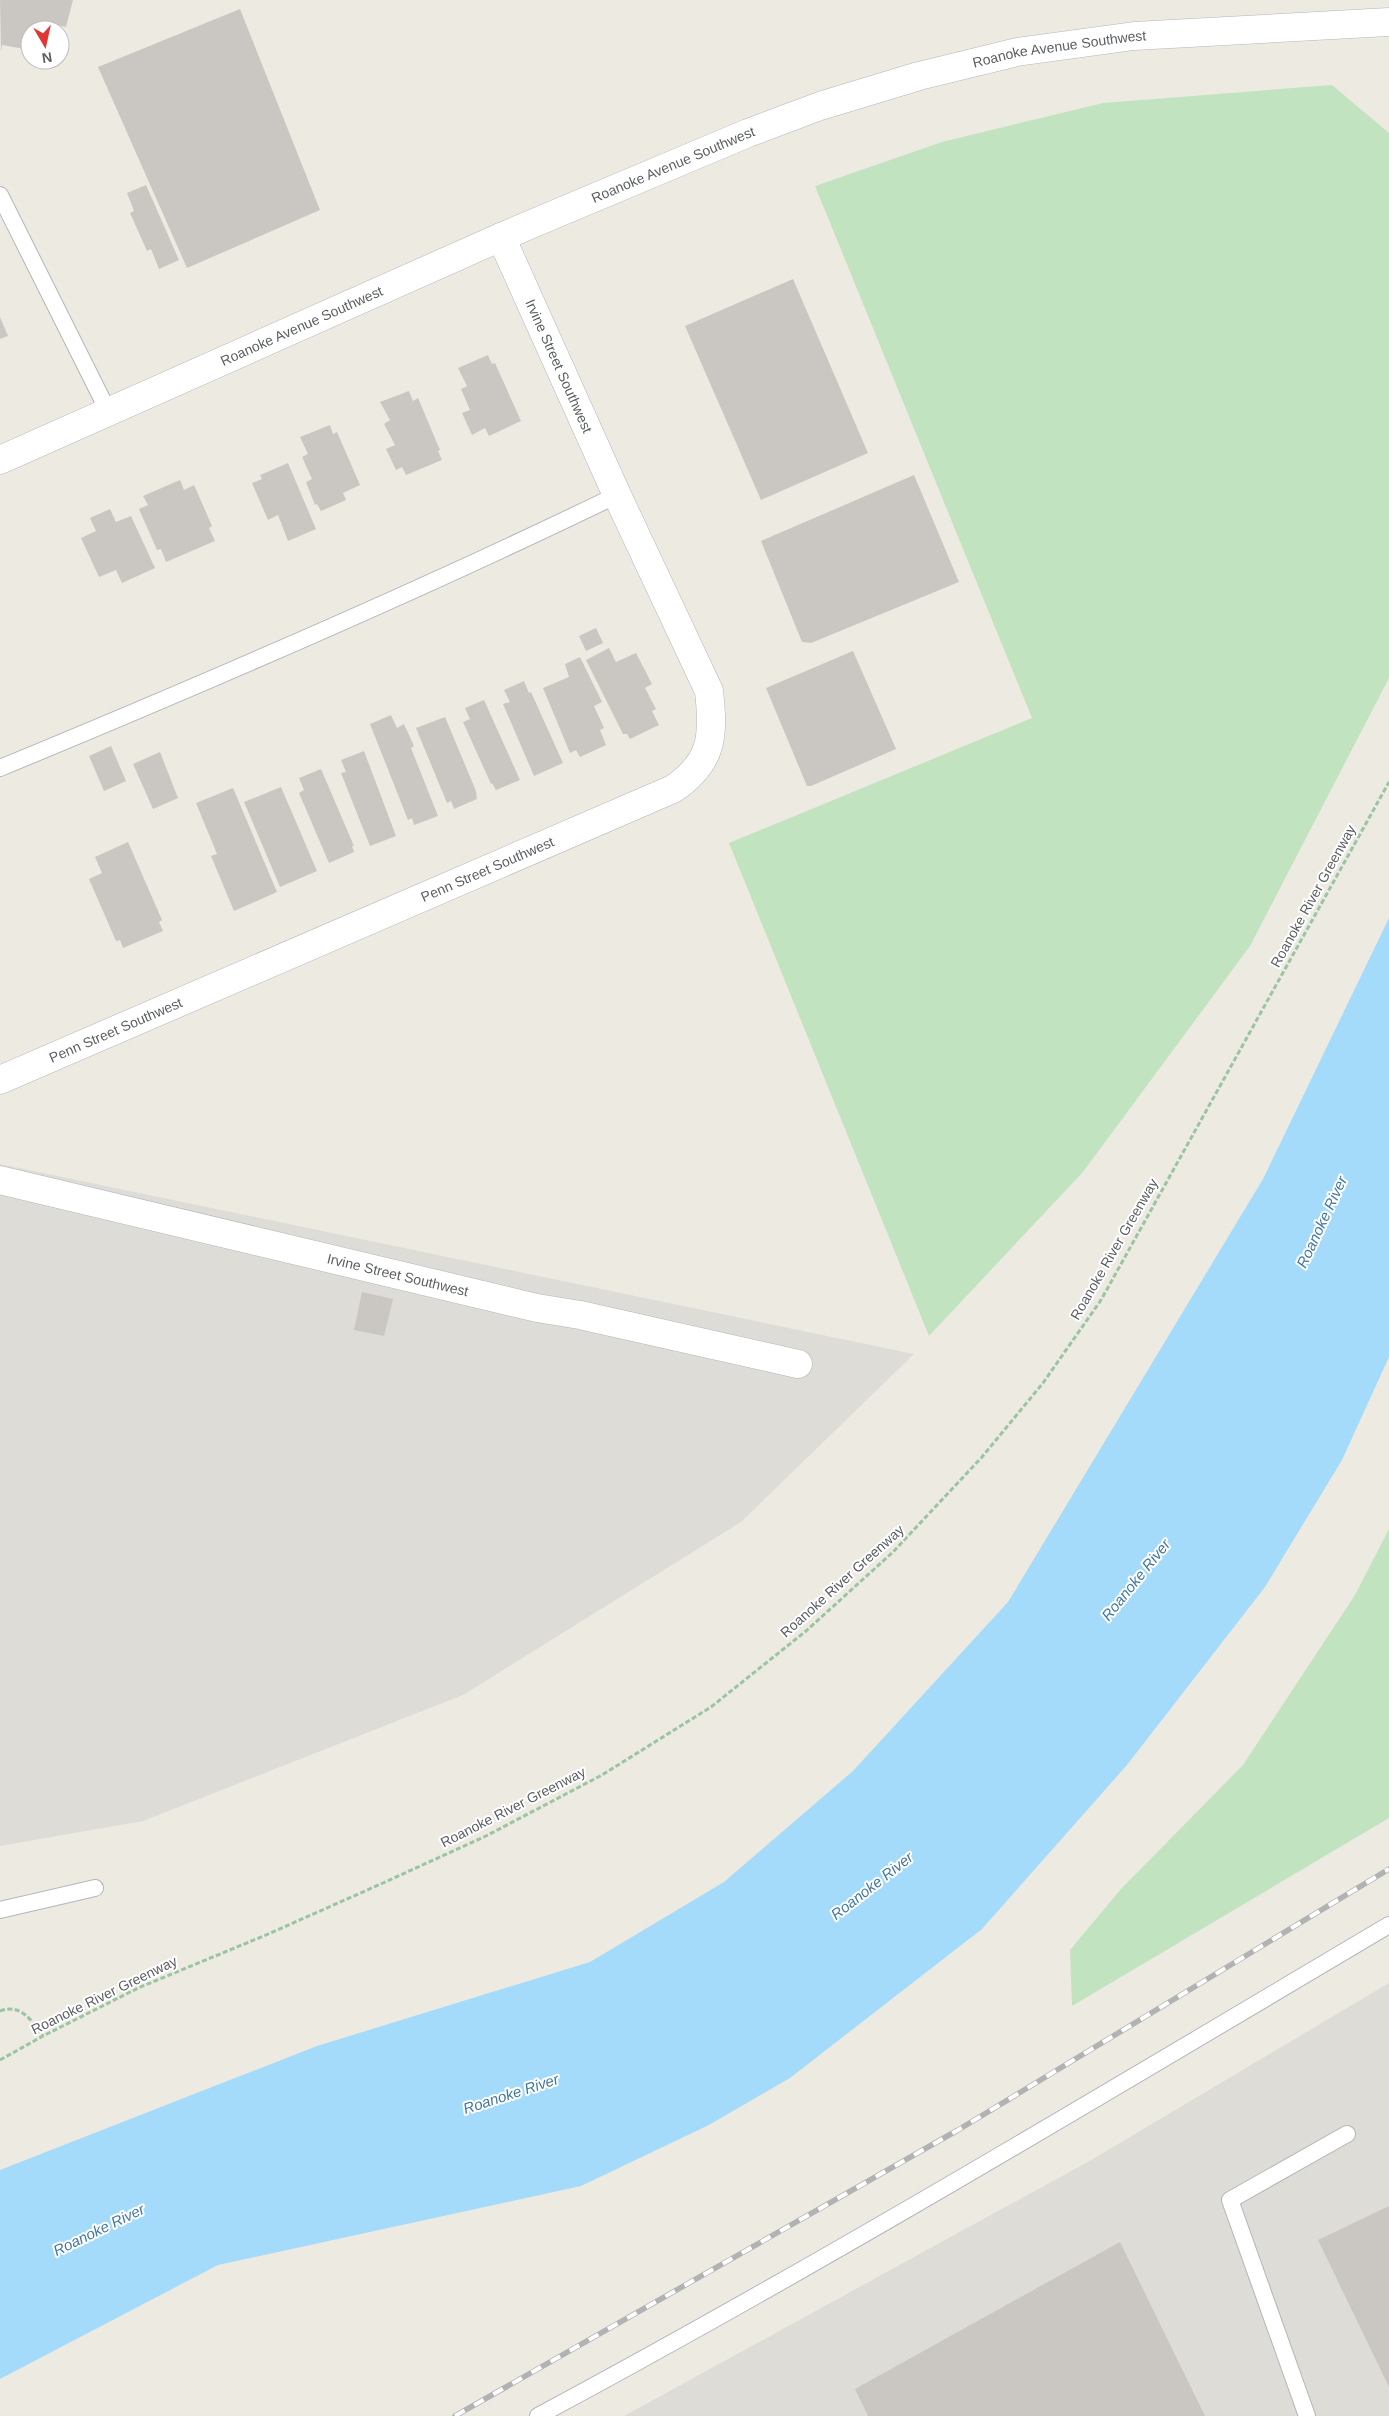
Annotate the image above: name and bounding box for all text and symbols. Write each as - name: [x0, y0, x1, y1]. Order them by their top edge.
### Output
- north arrow: [20, 20, 70, 70]
- street label: Roanoke Avenue Southwest: [971, 27, 1147, 71]
- text: N: [41, 49, 53, 67]
- street label: Roanoke Avenue Southwest: [589, 123, 757, 206]
- street label: Roanoke Avenue Southwest: [218, 283, 385, 369]
- street label: Irvine Street Southwest: [522, 297, 596, 435]
- street label: Roanoke River Greenway: [1267, 822, 1359, 970]
- street label: Penn Street Southwest: [418, 833, 556, 905]
- street label: Penn Street Southwest: [47, 994, 185, 1066]
- water label: Roanoke River: [1293, 1172, 1351, 1270]
- street label: Roanoke River Greenway: [1067, 1176, 1161, 1322]
- street label: Irvine Street Southwest: [326, 1250, 470, 1299]
- street label: Roanoke River Greenway: [777, 1521, 907, 1641]
- water label: Roanoke River: [1098, 1535, 1174, 1624]
- street label: Roanoke River Greenway: [438, 1763, 588, 1851]
- water label: Roanoke River: [827, 1848, 917, 1923]
- street label: Roanoke River Greenway: [28, 1953, 180, 2037]
- water label: Roanoke River: [461, 2070, 562, 2117]
- water label: Roanoke River: [50, 2200, 148, 2259]

